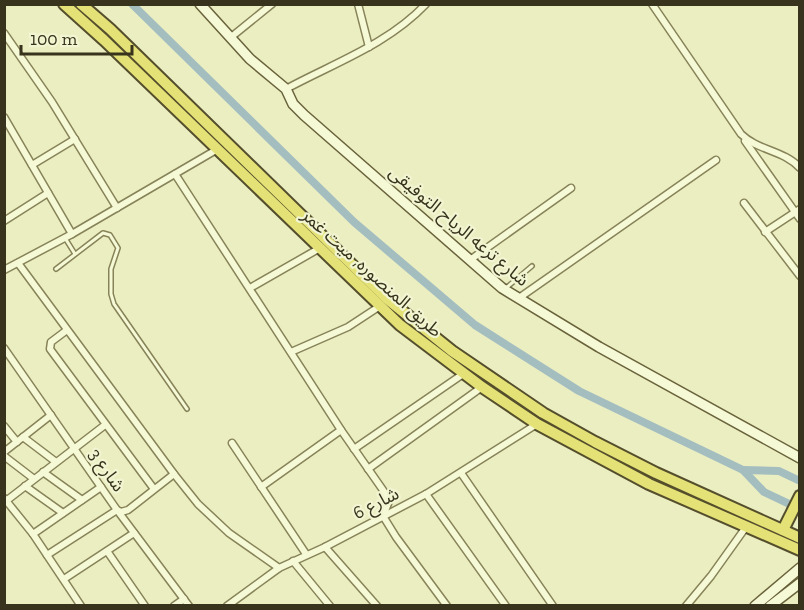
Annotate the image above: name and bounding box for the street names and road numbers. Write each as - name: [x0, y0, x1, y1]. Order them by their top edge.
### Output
- street label: شارع ترعه الرياح التوفيقى: [383, 161, 533, 293]
- street label: طريق المنصوره, ميت غمر: [297, 204, 447, 342]
- street label: شارع 3: [82, 444, 130, 498]
- street label: شارع 6: [349, 482, 404, 527]

